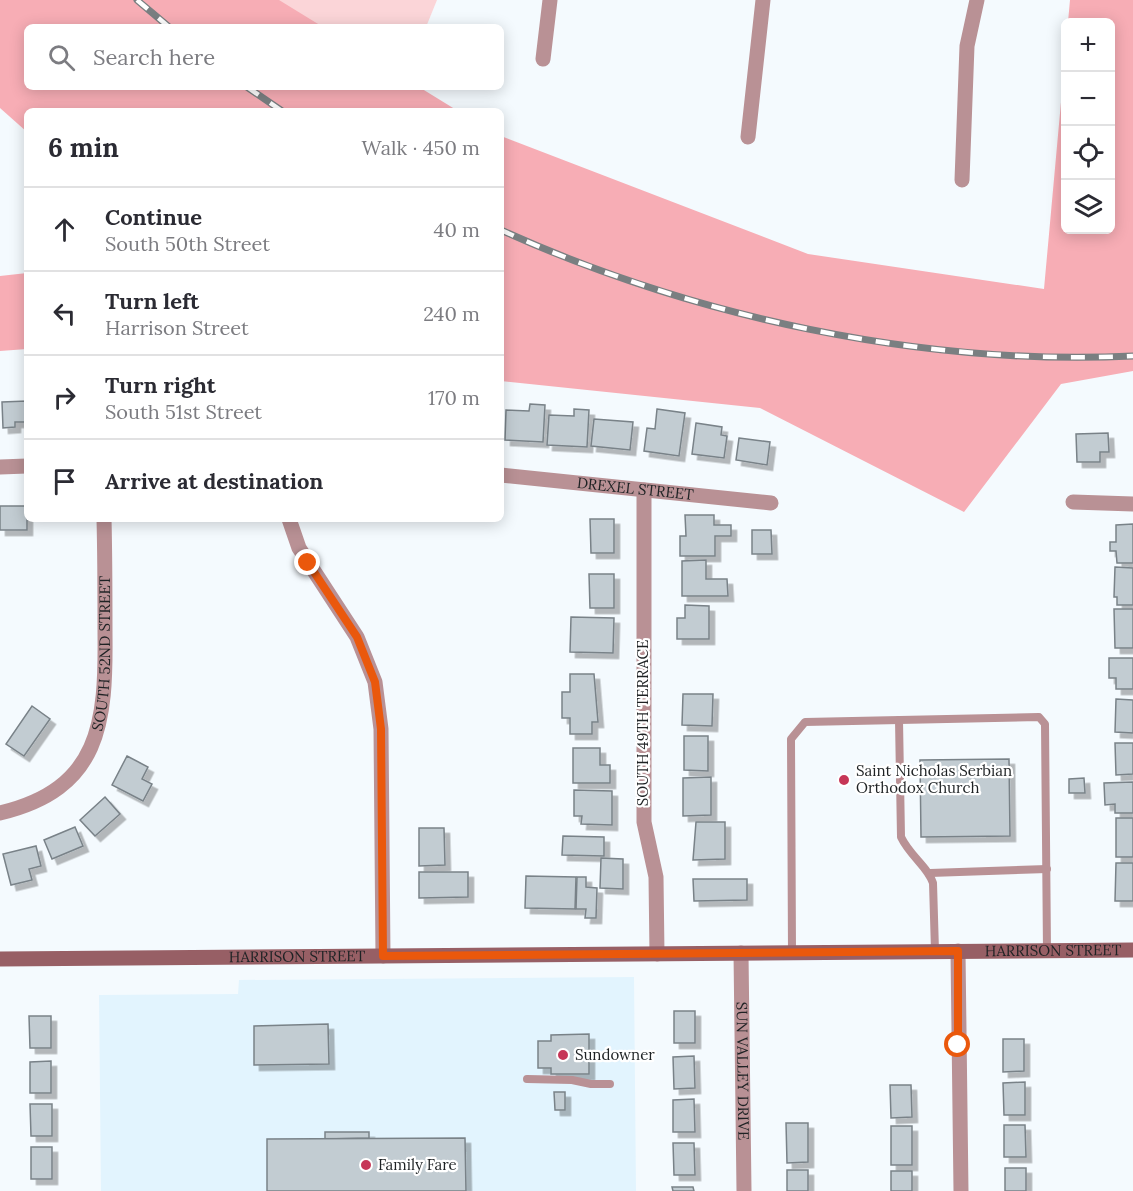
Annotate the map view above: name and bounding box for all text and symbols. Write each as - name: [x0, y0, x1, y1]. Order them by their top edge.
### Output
- map controls: [1061, 18, 1115, 234]
- button: +: [1061, 18, 1115, 72]
- search box: [24, 24, 504, 90]
- icon: search: [45, 41, 78, 74]
- text: Search here: [93, 43, 215, 71]
- button: −: [1061, 72, 1115, 126]
- button: locate: [1061, 126, 1115, 180]
- text: 6 min: [48, 131, 119, 164]
- text: Walk · 450 m: [362, 135, 480, 160]
- button: layers: [1061, 180, 1115, 234]
- text: Continue: [105, 203, 202, 231]
- icon: ahead: [48, 213, 81, 246]
- text: 40 m: [434, 217, 480, 242]
- text: South 50th Street: [105, 231, 270, 256]
- text: Turn left: [105, 287, 199, 315]
- icon: left: [48, 297, 81, 330]
- text: 240 m: [423, 301, 480, 326]
- text: Harrison Street: [105, 315, 249, 340]
- text: Turn right: [105, 371, 216, 399]
- icon: right: [48, 381, 81, 414]
- text: 170 m: [428, 385, 480, 410]
- text: South 51st Street: [105, 399, 262, 424]
- icon: arrive: [48, 465, 81, 498]
- text: Arrive at destination: [105, 467, 323, 495]
- street label: DREXEL STREET: [576, 473, 695, 504]
- route end: [294, 549, 320, 575]
- street label: SOUTH 52ND STREET: [87, 575, 114, 733]
- street label: SOUTH 49TH TERRACE: [633, 640, 652, 806]
- place label: Saint Nicholas Serbian Orthodox Church: [856, 761, 1012, 797]
- marker: Saint Nicholas Serbian Orthodox Church: [837, 773, 851, 787]
- street label: HARRISON STREET: [985, 940, 1122, 960]
- street label: HARRISON STREET: [229, 946, 366, 966]
- street label: SUN VALLEY DRIVE: [733, 1002, 753, 1140]
- route start: [944, 1031, 970, 1057]
- place label: Sundowner: [575, 1045, 655, 1064]
- marker: Sundowner: [556, 1048, 570, 1062]
- place label: Family Fare: [378, 1155, 457, 1174]
- marker: Family Fare: [359, 1158, 373, 1172]

